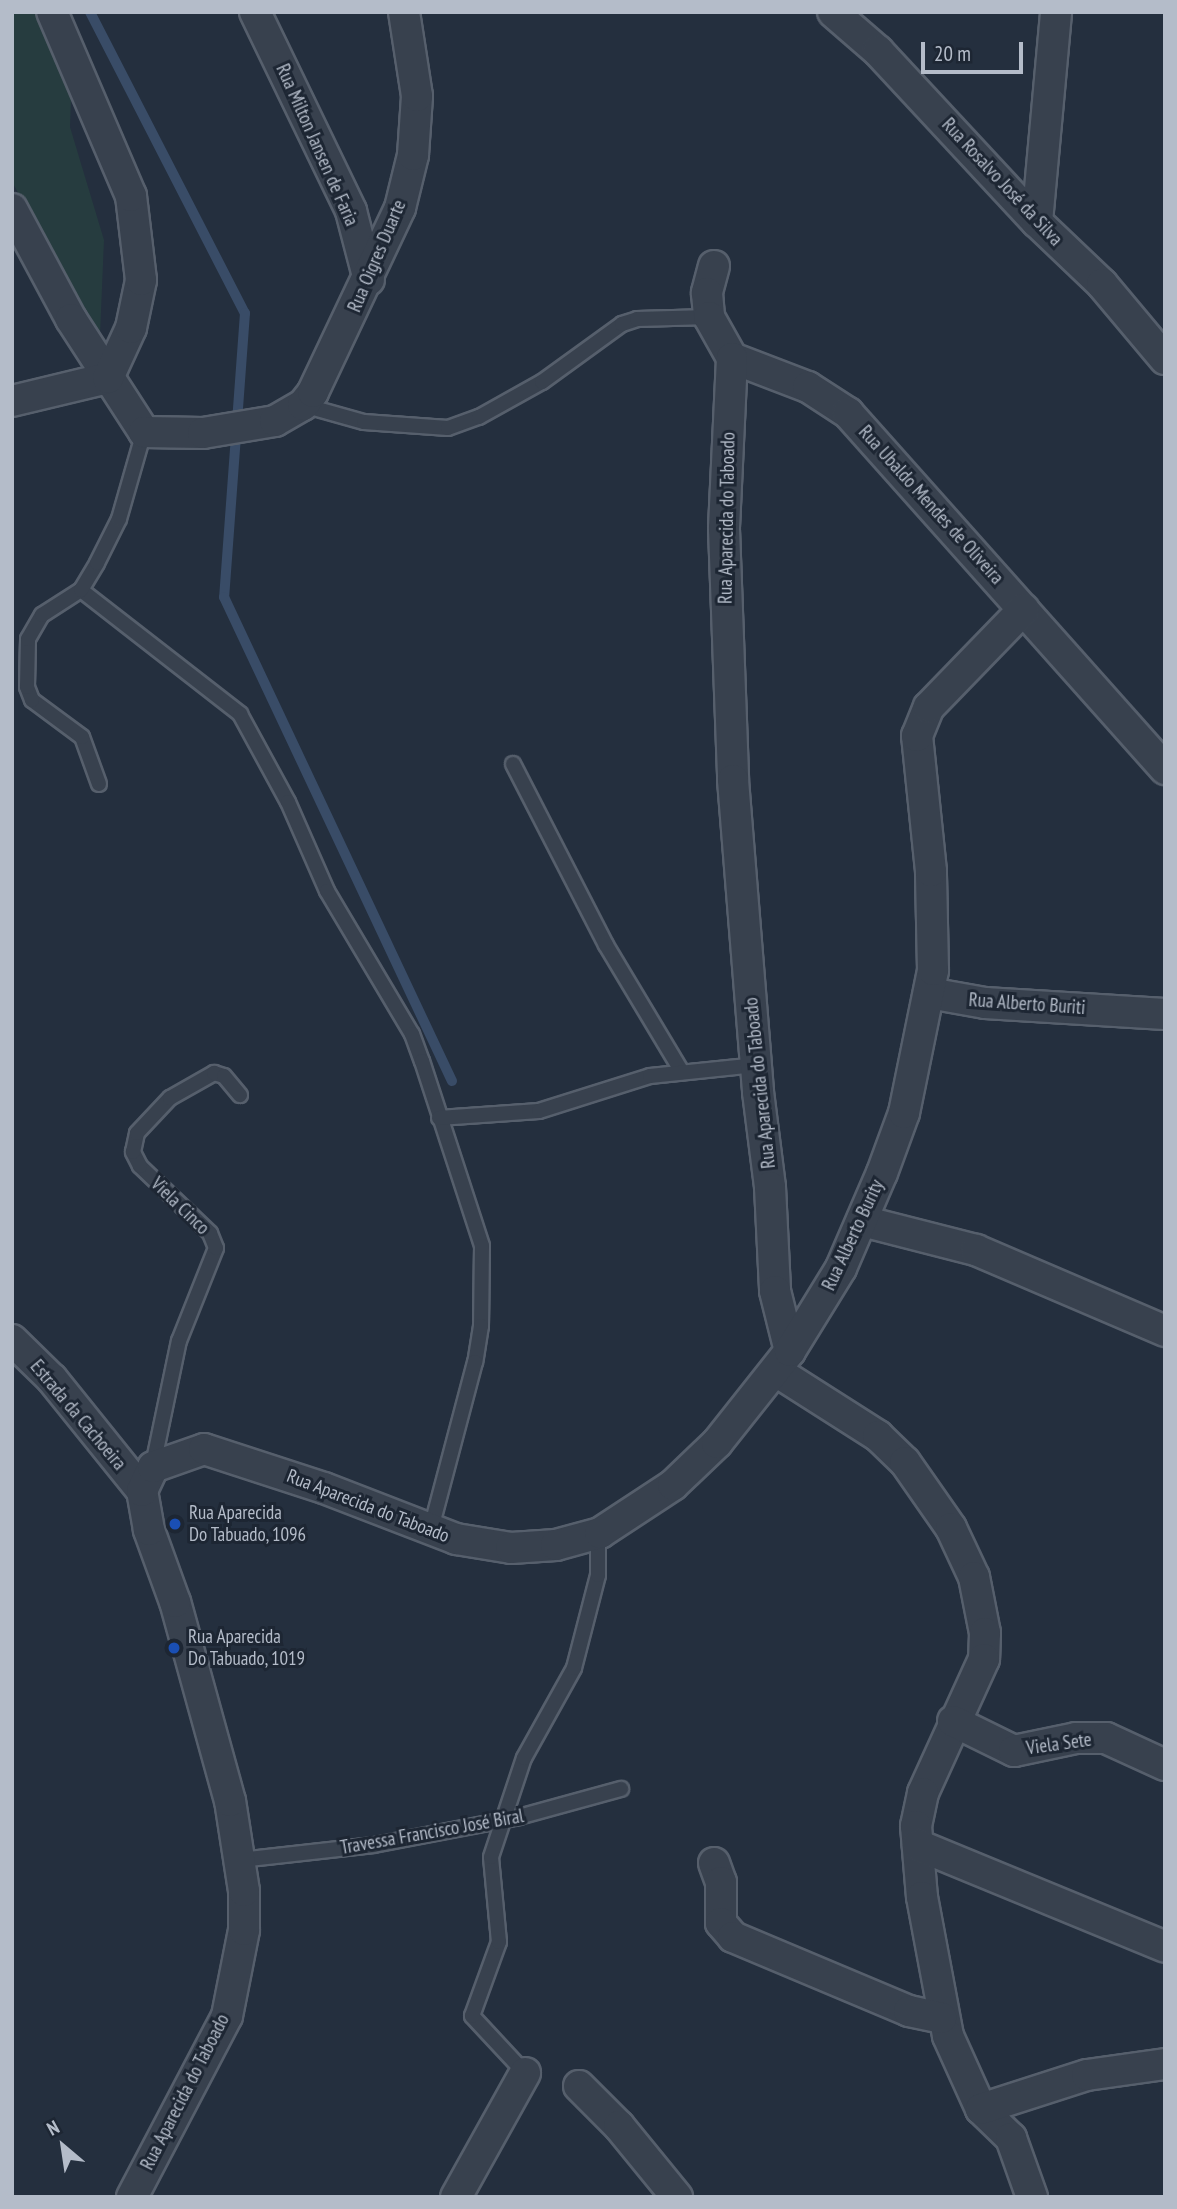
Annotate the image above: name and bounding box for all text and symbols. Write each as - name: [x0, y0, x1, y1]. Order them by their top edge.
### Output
- scale bar: [925, 28, 1026, 72]
- text: 20 m: [934, 40, 971, 67]
- street label: Rua Milton Jansen de Faria: [271, 60, 363, 230]
- street label: Rua Rosalvo José da Silva: [937, 113, 1067, 251]
- street label: Rua Oigres Duarte: [343, 196, 411, 316]
- street label: Rua Ubaldo Mendes de Oliveira: [854, 421, 1008, 589]
- street label: Rua Aparecida do Taboado: [714, 431, 740, 605]
- street label: Rua Alberto Buriti: [968, 989, 1086, 1019]
- street label: Rua Aparecida do Taboado: [740, 996, 780, 1170]
- street label: Viela Cinco: [146, 1173, 214, 1239]
- street label: Rua Alberto Burity: [817, 1176, 889, 1294]
- street label: Estrada da Cachoeira: [25, 1355, 131, 1475]
- street label: Rua Aparecida do Taboado: [283, 1464, 453, 1548]
- place label: Rua Aparecida Do Tabuado, 1096: [189, 1502, 308, 1546]
- marker: Rua Aparecida Do Tabuado, 1096: [167, 1516, 183, 1532]
- place label: Rua Aparecida Do Tabuado, 1019: [188, 1626, 307, 1670]
- marker: Rua Aparecida Do Tabuado, 1019: [166, 1640, 182, 1656]
- street label: Viela Sete: [1025, 1728, 1093, 1760]
- street label: Travessa Francisco José Biral: [339, 1805, 525, 1859]
- street label: Rua Aparecida do Taboado: [136, 2010, 234, 2174]
- north arrow: [28, 2111, 98, 2181]
- text: N: [43, 2115, 63, 2141]

